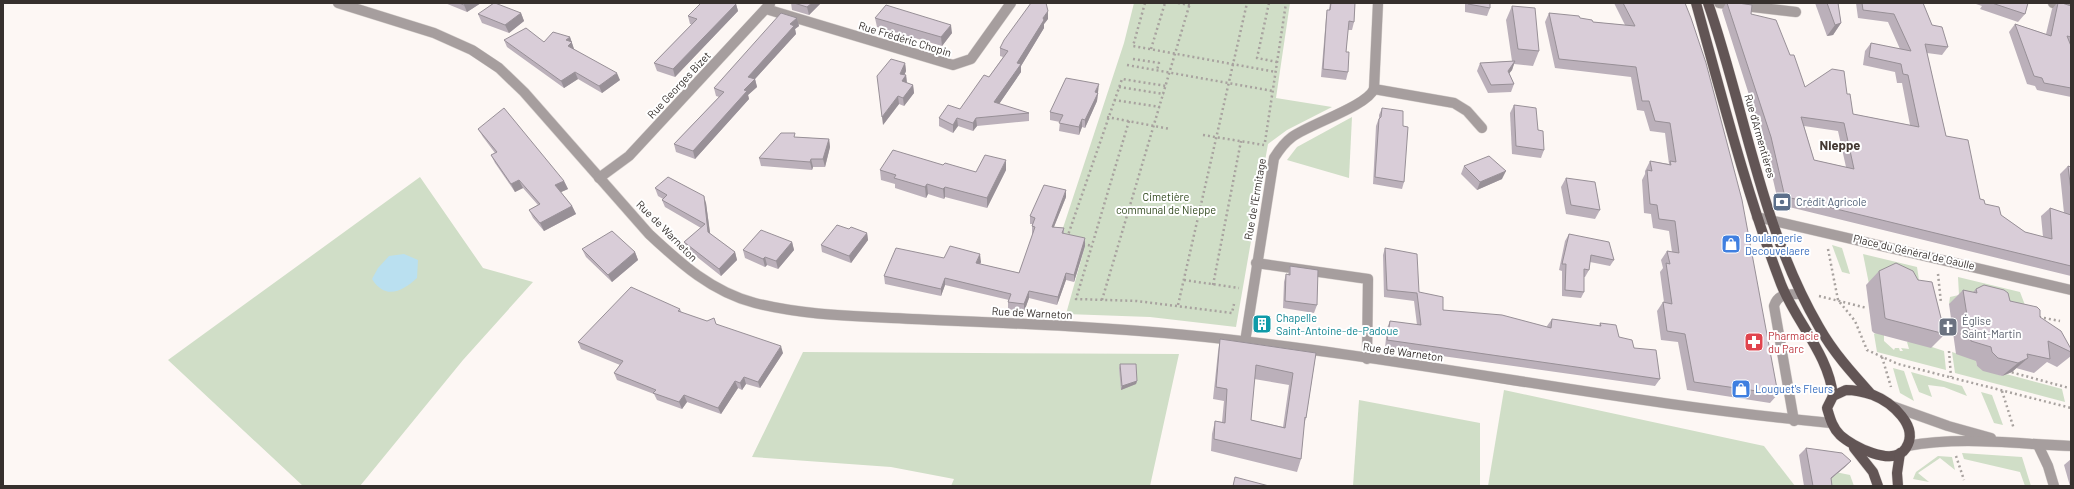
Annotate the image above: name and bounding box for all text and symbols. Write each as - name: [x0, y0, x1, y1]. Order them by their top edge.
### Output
- street label: Rue Frédéric Chopin: [857, 18, 953, 59]
- street label: Rue Georges Bizet: [644, 49, 713, 121]
- street label: Rue d'Armentières: [1742, 92, 1779, 179]
- district label: Nieppe: [1820, 137, 1860, 153]
- street label: Rue de l'Ermitage: [1241, 157, 1268, 241]
- park label: Cimetière communal de Nieppe: [1116, 190, 1216, 216]
- bank icon: Crédit Agricole: [1771, 191, 1793, 213]
- place label: Crédit Agricole: [1796, 195, 1867, 208]
- street label: Rue de Warneton: [634, 197, 701, 264]
- place label: Boulangerie Decouvelaere: [1745, 231, 1810, 257]
- street label: Place du Général de Gaulle: [1852, 231, 1976, 272]
- shop icon: Boulangerie Decouvelaere: [1720, 233, 1742, 255]
- street label: Rue de Warneton: [991, 304, 1073, 321]
- place label: Chapelle Saint-Antoine-de-Padoue: [1276, 311, 1398, 337]
- building icon: Chapelle Saint-Antoine-de-Padoue: [1251, 313, 1273, 335]
- place label: Église Saint-Martin: [1962, 314, 2021, 340]
- church icon: Église Saint-Martin: [1937, 316, 1959, 338]
- place label: Pharmacie du Parc: [1768, 329, 1819, 355]
- pharmacy icon: Pharmacie du Parc: [1743, 331, 1765, 353]
- street label: Rue de Warneton: [1362, 339, 1444, 364]
- shop icon: Louguet's Fleurs: [1730, 378, 1752, 400]
- place label: Louguet's Fleurs: [1755, 382, 1833, 395]

